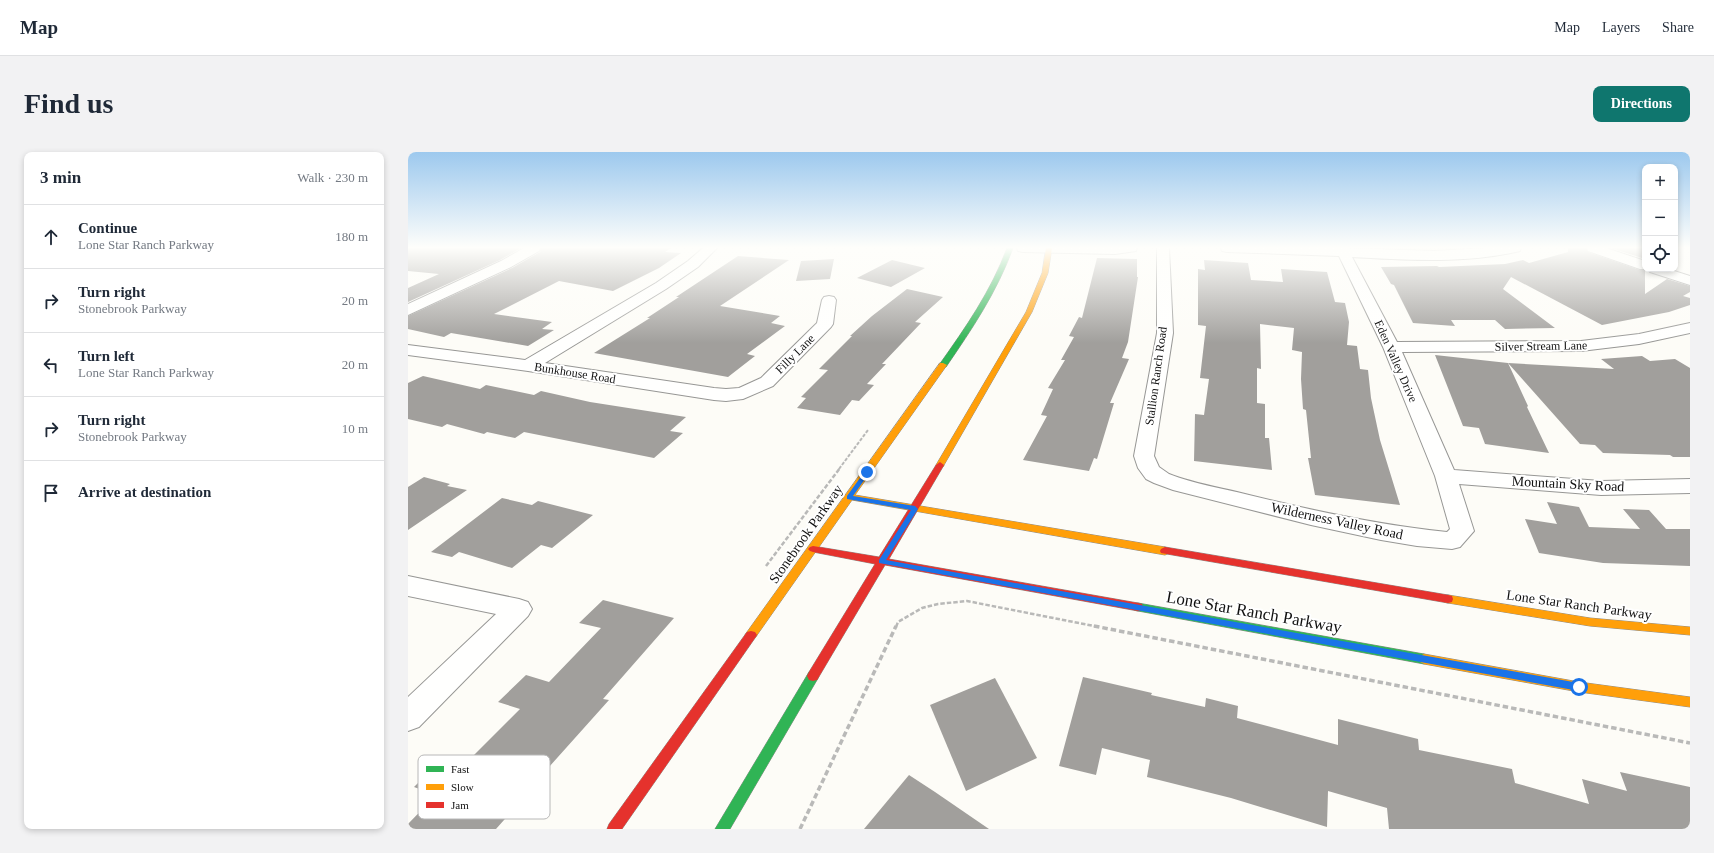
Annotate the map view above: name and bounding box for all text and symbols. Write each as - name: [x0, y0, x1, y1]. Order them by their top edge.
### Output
- text: Map: [20, 17, 58, 38]
- text: Map: [1554, 20, 1580, 35]
- text: Layers: [1602, 20, 1640, 35]
- text: Share: [1662, 20, 1694, 35]
- button: Directions: [1593, 86, 1690, 122]
- text: Find us: [24, 88, 114, 119]
- map controls: [1642, 164, 1678, 272]
- button: +: [1642, 164, 1678, 200]
- text: 3 min: [40, 168, 81, 187]
- text: Walk · 230 m: [297, 170, 368, 185]
- button: −: [1642, 200, 1678, 236]
- text: Continue: [78, 220, 137, 236]
- icon: ahead: [40, 226, 62, 248]
- text: 180 m: [335, 229, 368, 244]
- button: locate: [1642, 236, 1678, 272]
- text: Lone Star Ranch Parkway: [78, 237, 214, 252]
- text: Turn right: [78, 284, 145, 300]
- icon: right: [40, 290, 62, 312]
- text: 20 m: [342, 293, 368, 308]
- text: Stonebrook Parkway: [78, 301, 187, 316]
- street label: Eden Valley Drive: [1372, 318, 1420, 404]
- street label: Stallion Ranch Road: [1142, 326, 1170, 426]
- street label: Filly Lane: [772, 331, 818, 377]
- street label: Silver Stream Lane: [1495, 338, 1587, 354]
- text: Turn left: [78, 348, 135, 364]
- icon: left: [40, 354, 62, 376]
- text: 20 m: [342, 357, 368, 372]
- street label: Bunkhouse Road: [533, 360, 617, 386]
- text: Lone Star Ranch Parkway: [78, 365, 214, 380]
- text: Turn right: [78, 412, 145, 428]
- icon: right: [40, 418, 62, 440]
- text: 10 m: [342, 421, 368, 436]
- text: Stonebrook Parkway: [78, 429, 187, 444]
- route end: [858, 463, 876, 481]
- street label: Mountain Sky Road: [1511, 474, 1625, 494]
- icon: arrive: [40, 482, 62, 504]
- street label: Stonebrook Parkway: [766, 482, 846, 586]
- text: Arrive at destination: [78, 484, 211, 500]
- street label: Wilderness Valley Road: [1270, 500, 1404, 542]
- street label: Lone Star Ranch Parkway: [1165, 587, 1344, 637]
- street label: Lone Star Ranch Parkway: [1505, 587, 1653, 623]
- route start: [1570, 678, 1588, 696]
- legend: [418, 755, 550, 819]
- text: Fast: [451, 763, 469, 775]
- text: Slow: [451, 781, 474, 793]
- text: Jam: [451, 799, 469, 811]

